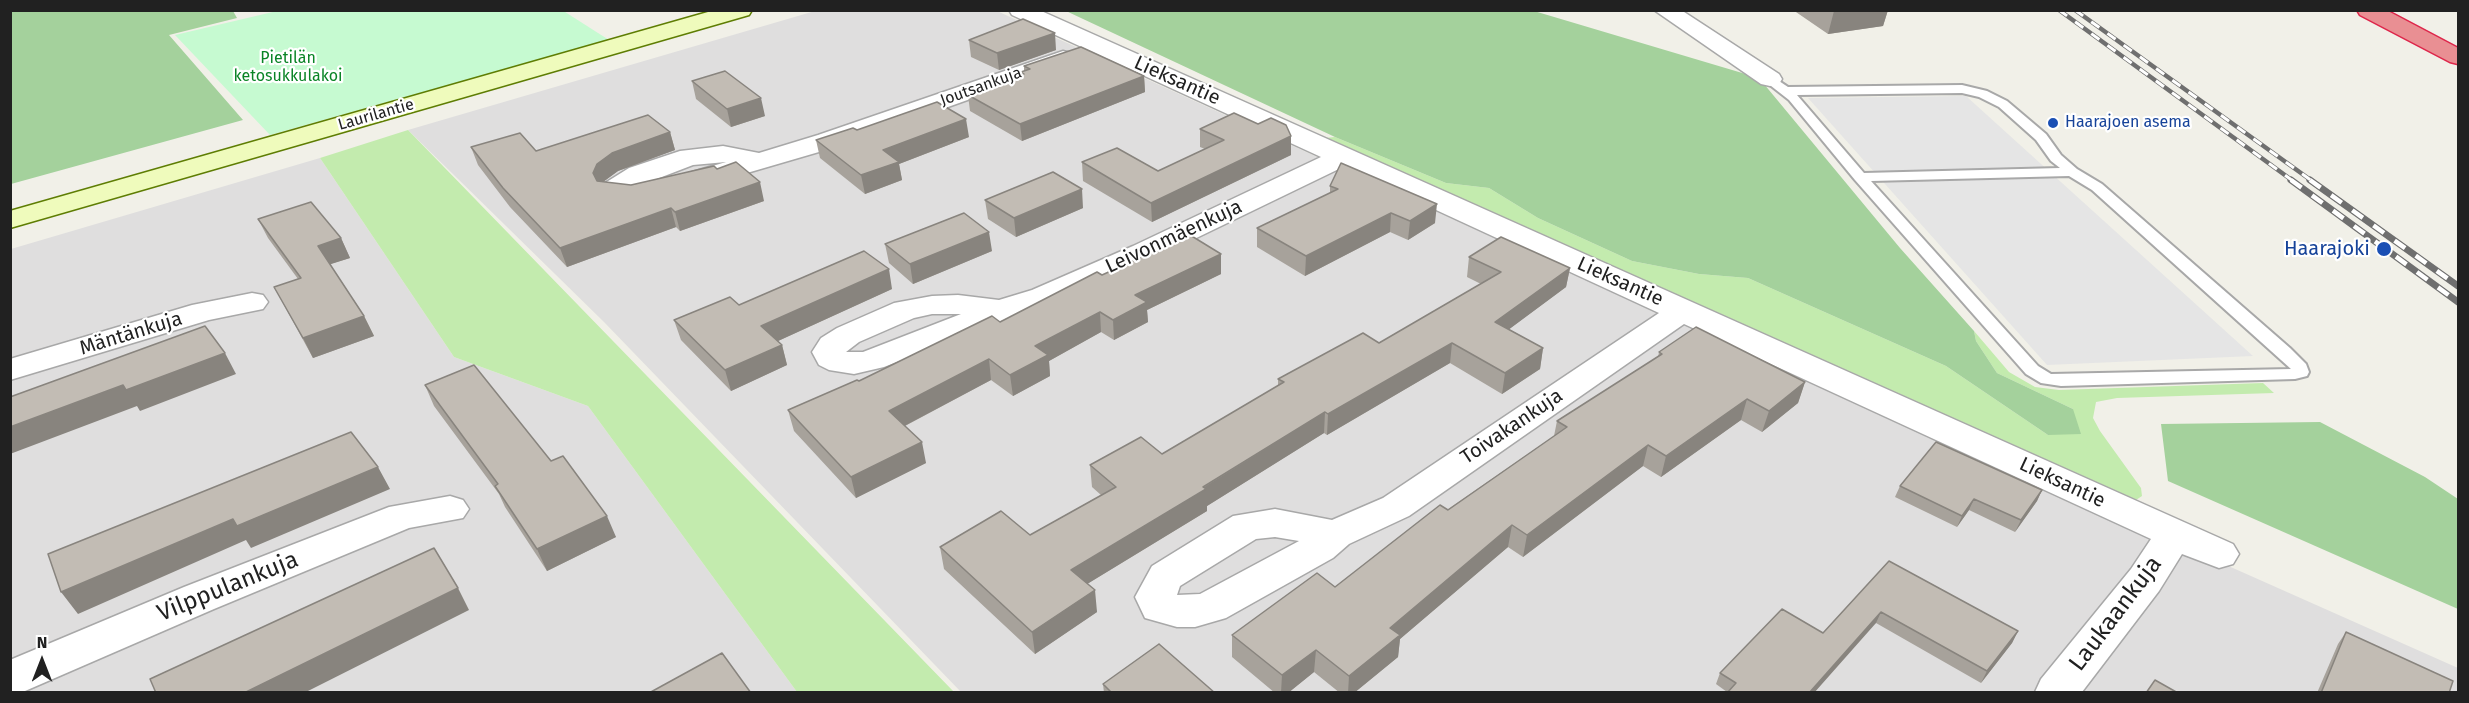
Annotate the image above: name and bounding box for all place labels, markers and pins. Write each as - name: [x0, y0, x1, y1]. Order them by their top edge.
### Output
- place label: Haarajoen asema: [2065, 113, 2191, 133]
- marker: Haarajoen asema: [2046, 116, 2060, 130]
- place label: Haarajoki: [2284, 237, 2370, 261]
- marker: Haarajoki: [2375, 240, 2393, 258]

